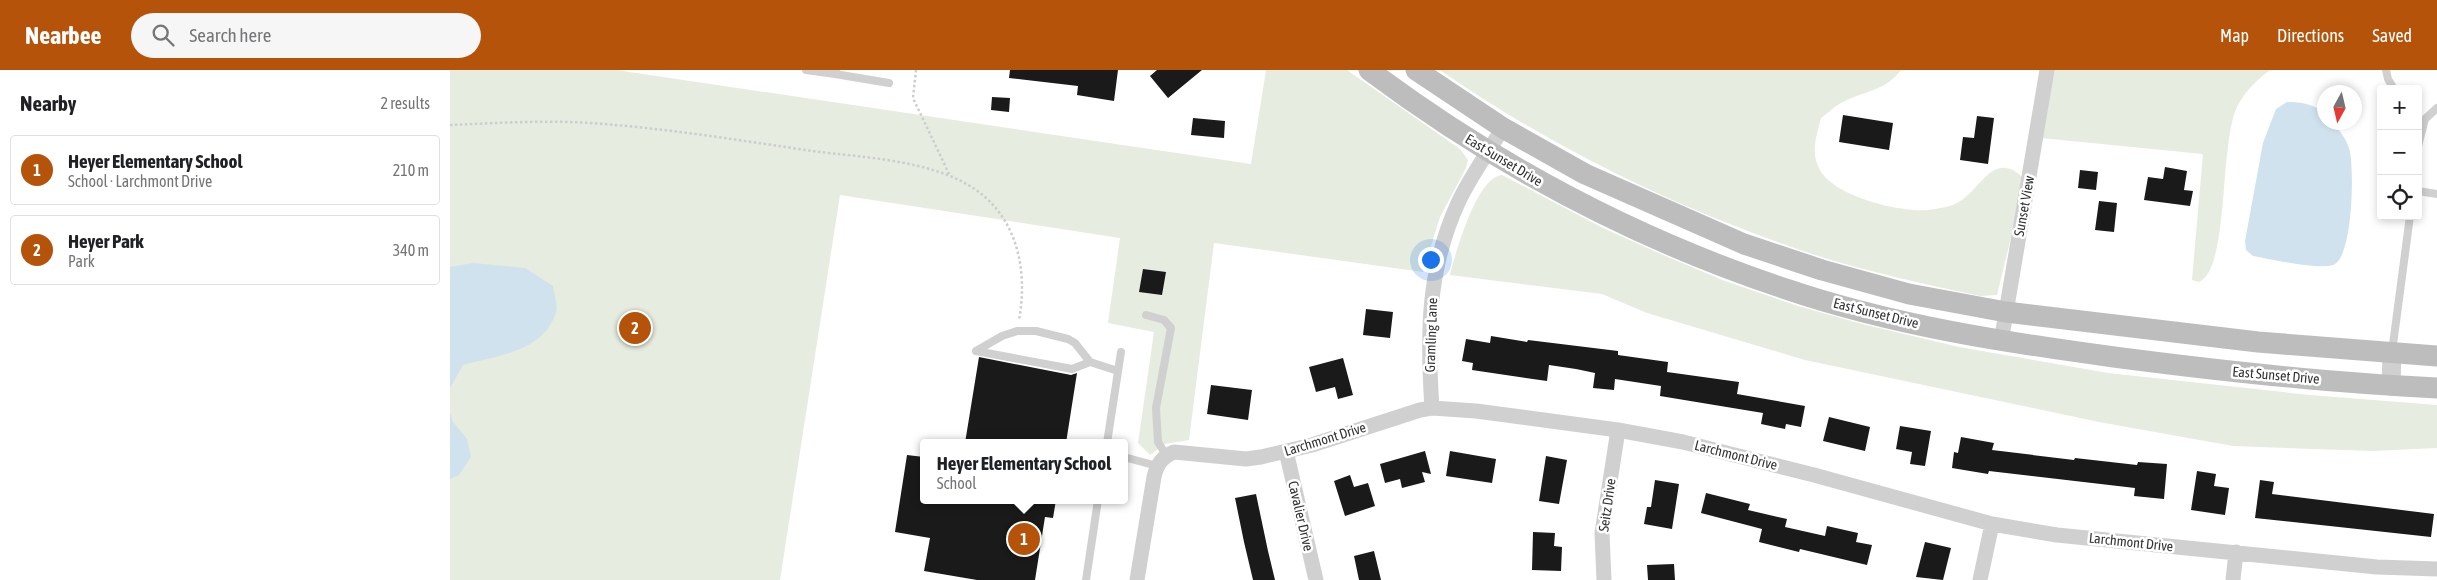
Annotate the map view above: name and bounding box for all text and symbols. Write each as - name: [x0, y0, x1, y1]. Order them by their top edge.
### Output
- search box: [131, 13, 481, 58]
- icon: search: [149, 21, 177, 49]
- text: Nearbee: [25, 22, 101, 49]
- text: Search here: [189, 24, 271, 46]
- text: Map: [2220, 25, 2249, 46]
- text: Directions: [2277, 25, 2344, 46]
- text: Saved: [2372, 25, 2412, 46]
- north arrow: [2317, 85, 2362, 130]
- map controls: [2377, 85, 2422, 220]
- button: +: [2377, 85, 2422, 130]
- text: Nearby: [20, 91, 76, 115]
- text: 2 results: [380, 94, 430, 112]
- button: −: [2377, 130, 2422, 175]
- street label: East Sunset Drive: [1462, 131, 1546, 189]
- text: Heyer Elementary School: [68, 150, 243, 172]
- text: 1: [33, 161, 41, 179]
- text: 210 m: [393, 161, 429, 179]
- text: School · Larchmont Drive: [68, 172, 212, 190]
- street label: Sunset View: [2011, 174, 2037, 238]
- button: locate: [2377, 175, 2422, 220]
- text: Heyer Park: [68, 230, 144, 252]
- text: 2: [33, 241, 41, 259]
- text: 340 m: [393, 241, 429, 259]
- your location: [1418, 247, 1444, 273]
- text: Park: [68, 252, 95, 270]
- street label: East Sunset Drive: [1832, 295, 1920, 331]
- street label: Gramling Lane: [1422, 297, 1440, 373]
- pin: 2: [619, 309, 651, 347]
- street label: East Sunset Drive: [2232, 363, 2320, 387]
- street label: Larchmont Drive: [1282, 419, 1368, 459]
- street label: Larchmont Drive: [1693, 437, 1779, 473]
- popup: [920, 439, 1128, 504]
- text: Heyer Elementary School: [937, 452, 1111, 474]
- text: School: [937, 474, 976, 492]
- street label: Seitz Drive: [1595, 477, 1619, 533]
- street label: Cavalier Drive: [1285, 479, 1317, 553]
- pin: 1: [1008, 520, 1040, 558]
- street label: Larchmont Drive: [2088, 530, 2174, 554]

